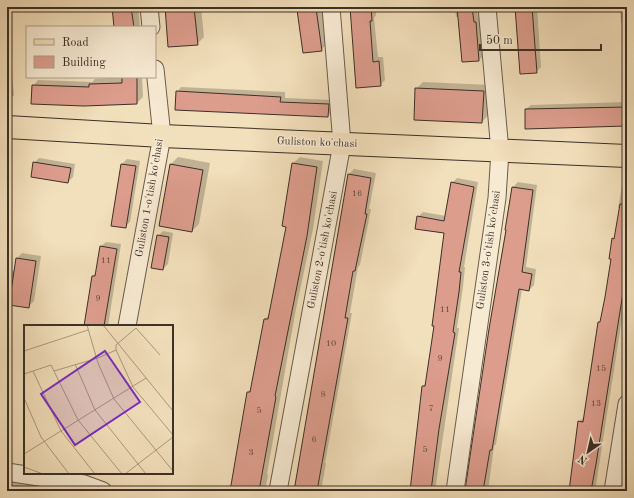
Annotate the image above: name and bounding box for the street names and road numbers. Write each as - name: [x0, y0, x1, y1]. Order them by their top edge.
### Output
- street label: Guliston ko'chasi: [277, 136, 358, 150]
- street label: Guliston 1-o'tish ko'chasi: [134, 138, 166, 258]
- street label: Guliston 2-o'tish ko'chasi: [306, 190, 340, 310]
- street label: Guliston 3-o'tish ko'chasi: [475, 190, 503, 310]

